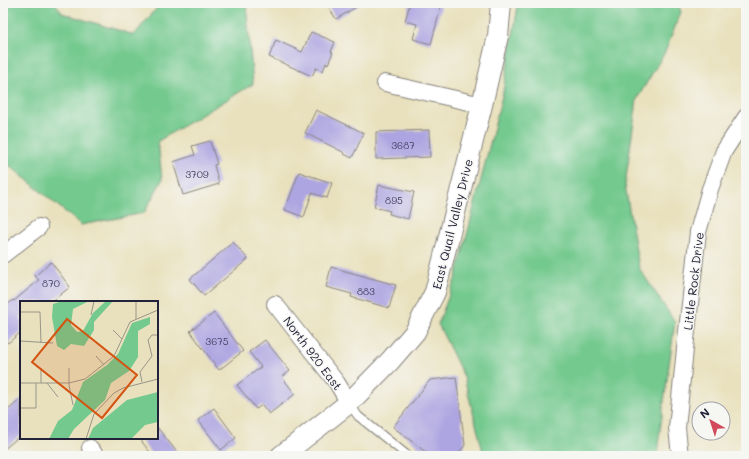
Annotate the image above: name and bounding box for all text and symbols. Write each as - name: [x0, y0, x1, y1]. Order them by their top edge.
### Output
- house number: 3687: [391, 138, 415, 152]
- street label: East Quail Valley Drive: [428, 157, 476, 291]
- house number: 3709: [185, 167, 209, 181]
- house number: 895: [385, 193, 403, 207]
- street label: Little Rock Drive: [679, 231, 707, 331]
- house number: 870: [42, 276, 60, 290]
- house number: 883: [357, 284, 375, 298]
- inset map: [20, 301, 158, 439]
- street label: North 920 East: [280, 313, 346, 393]
- house number: 3675: [205, 334, 229, 348]
- north arrow: [691, 401, 731, 441]
- text: N: [696, 404, 712, 421]

